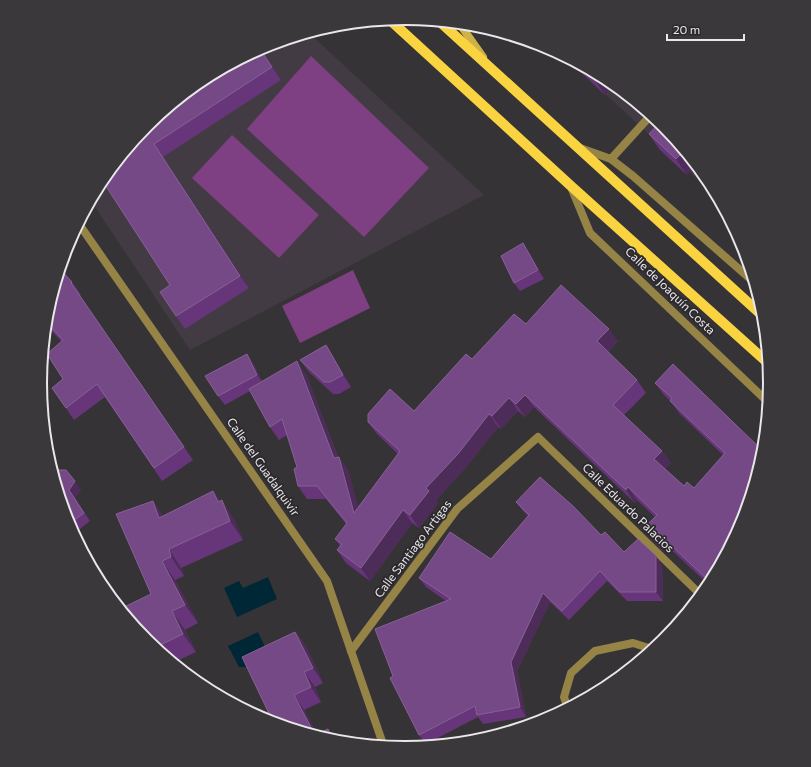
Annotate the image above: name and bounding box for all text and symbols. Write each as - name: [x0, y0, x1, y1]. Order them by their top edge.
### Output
- scale bar: [667, 16, 744, 42]
- text: 20 m: [673, 22, 700, 36]
- street label: Calle de Joaquín Costa: [622, 244, 719, 338]
- street label: Calle del Guadalquivir: [225, 415, 303, 518]
- street label: Calle Eduardo Palacios: [580, 460, 677, 555]
- street label: Calle Santiago Artigas: [371, 497, 454, 600]

